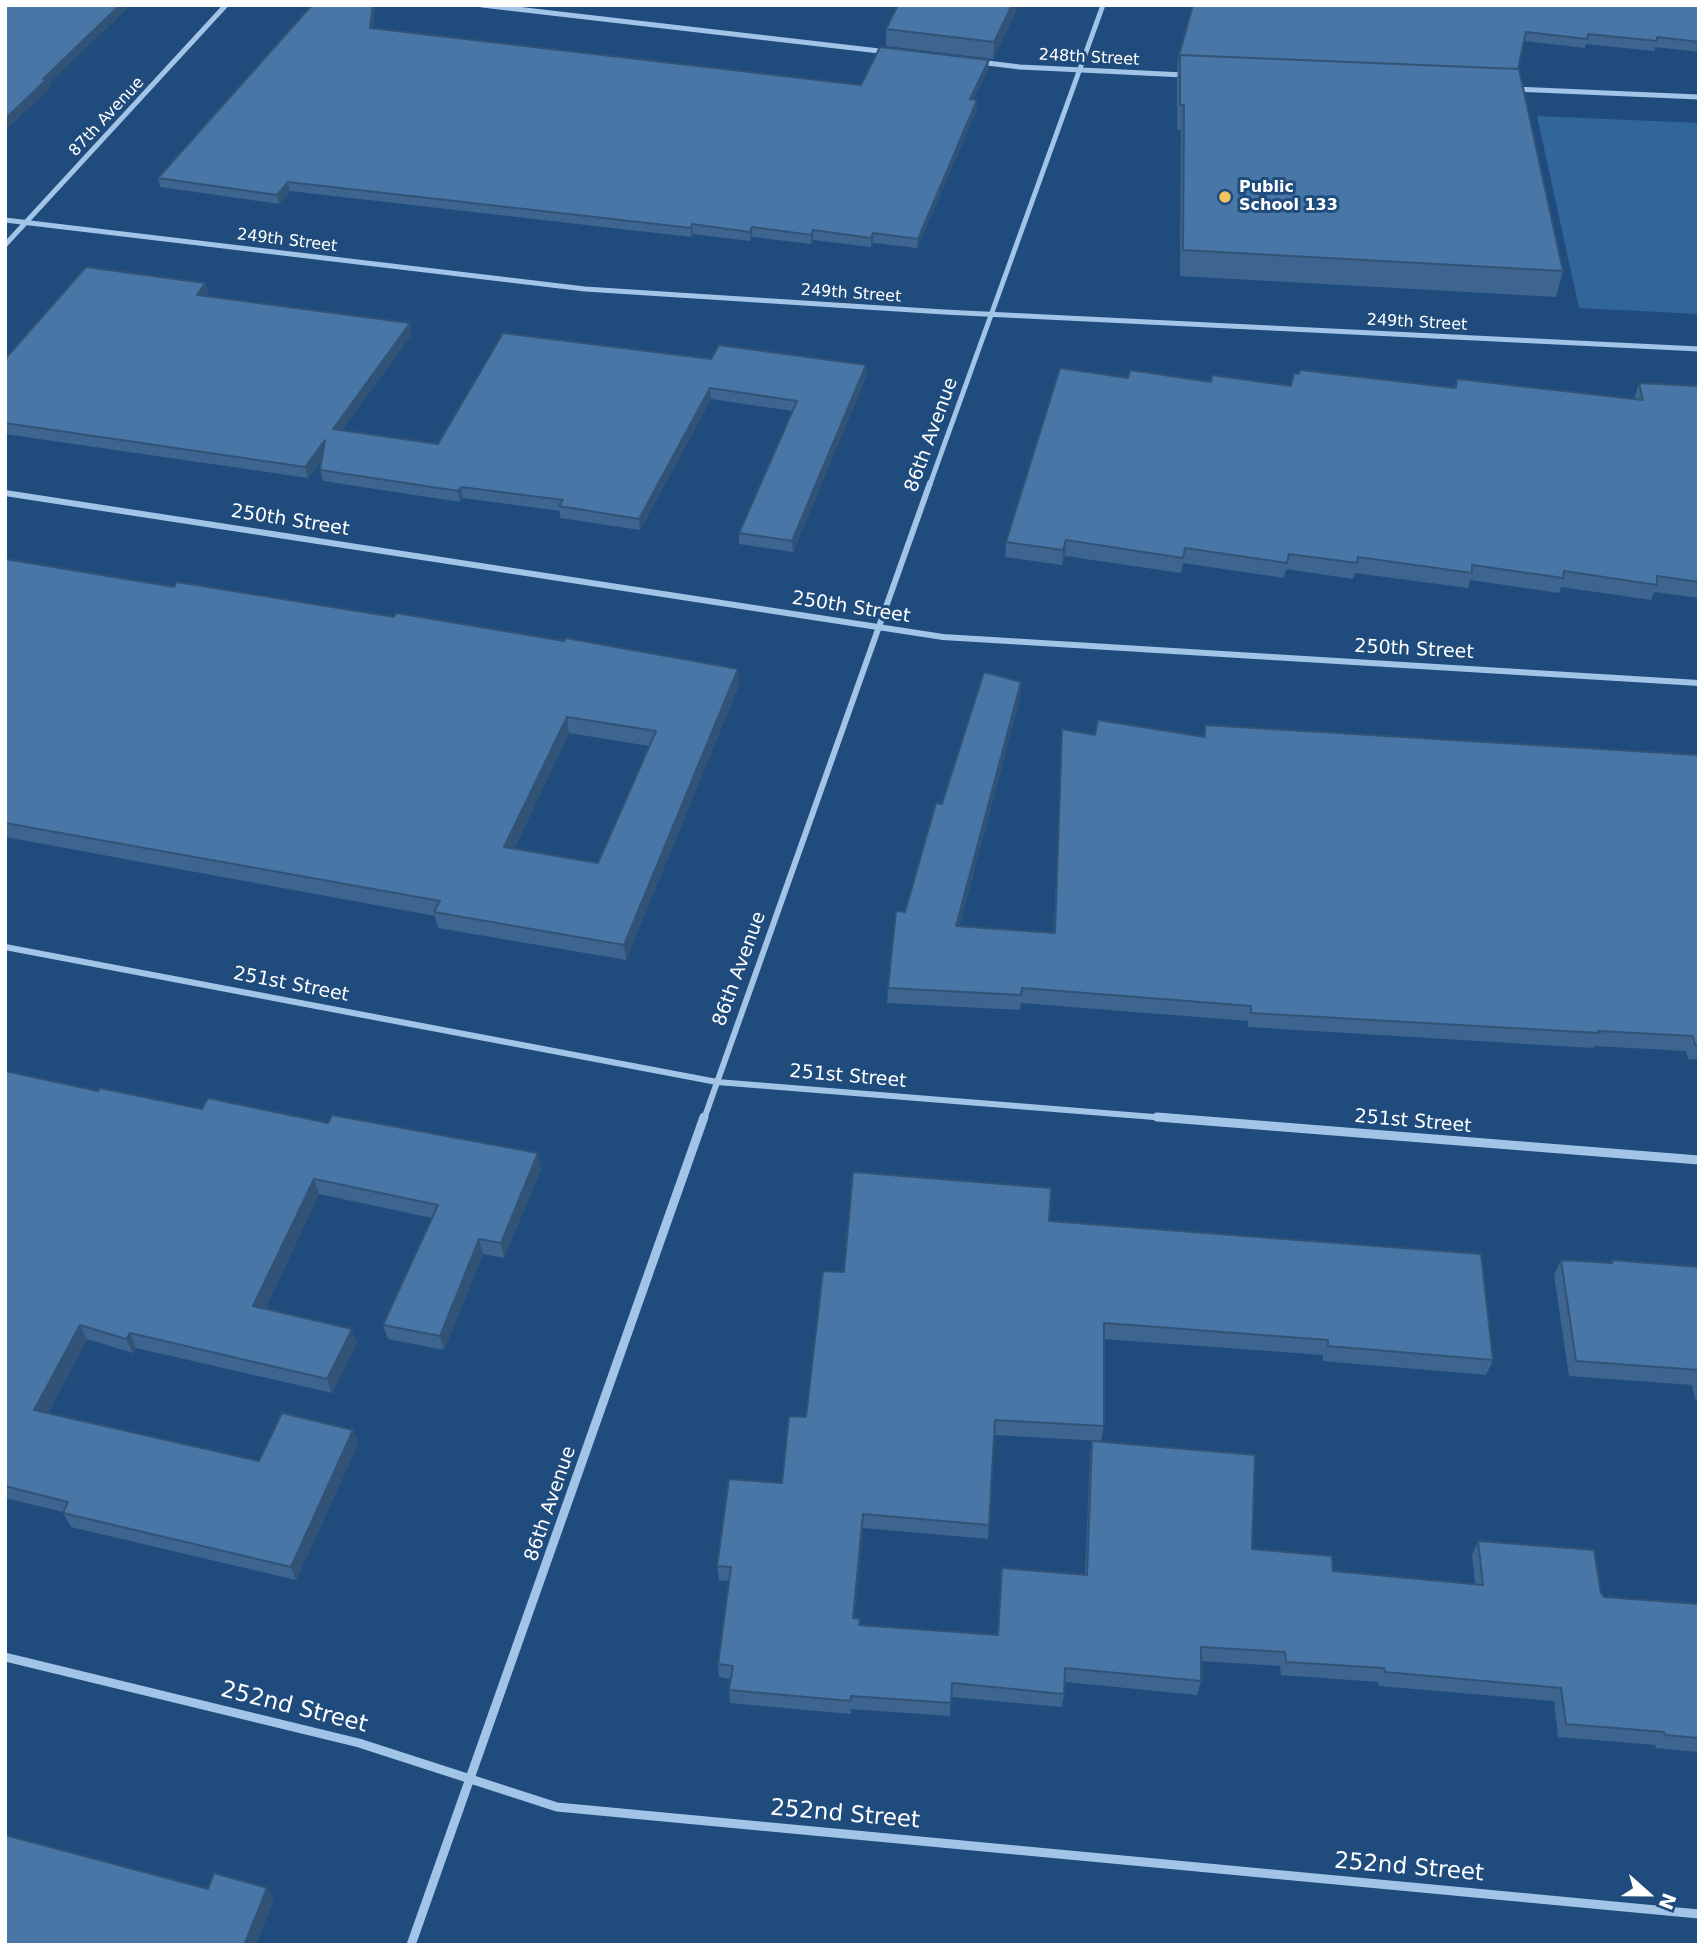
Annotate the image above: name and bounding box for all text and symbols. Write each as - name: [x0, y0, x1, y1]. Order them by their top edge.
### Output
- street label: 248th Street: [1038, 46, 1140, 70]
- street label: 87th Avenue: [65, 73, 149, 161]
- place label: Public School 133: [1239, 178, 1338, 216]
- marker: Public School 133: [1217, 189, 1233, 205]
- street label: 249th Street: [236, 225, 338, 257]
- street label: 249th Street: [800, 281, 902, 307]
- street label: 249th Street: [1366, 311, 1468, 335]
- street label: 86th Avenue: [901, 375, 963, 495]
- street label: 250th Street: [229, 500, 351, 542]
- street label: 250th Street: [790, 587, 912, 629]
- street label: 250th Street: [1354, 635, 1474, 665]
- street label: 86th Avenue: [709, 909, 771, 1029]
- street label: 251st Street: [231, 963, 351, 1007]
- street label: 251st Street: [789, 1061, 907, 1093]
- street label: 251st Street: [1354, 1106, 1472, 1138]
- street label: 86th Avenue: [521, 1443, 581, 1565]
- street label: 252nd Street: [218, 1676, 370, 1740]
- street label: 252nd Street: [769, 1795, 921, 1835]
- street label: 252nd Street: [1333, 1848, 1485, 1888]
- north arrow: [1613, 1859, 1683, 1929]
- text: N: [1654, 1890, 1681, 1913]

